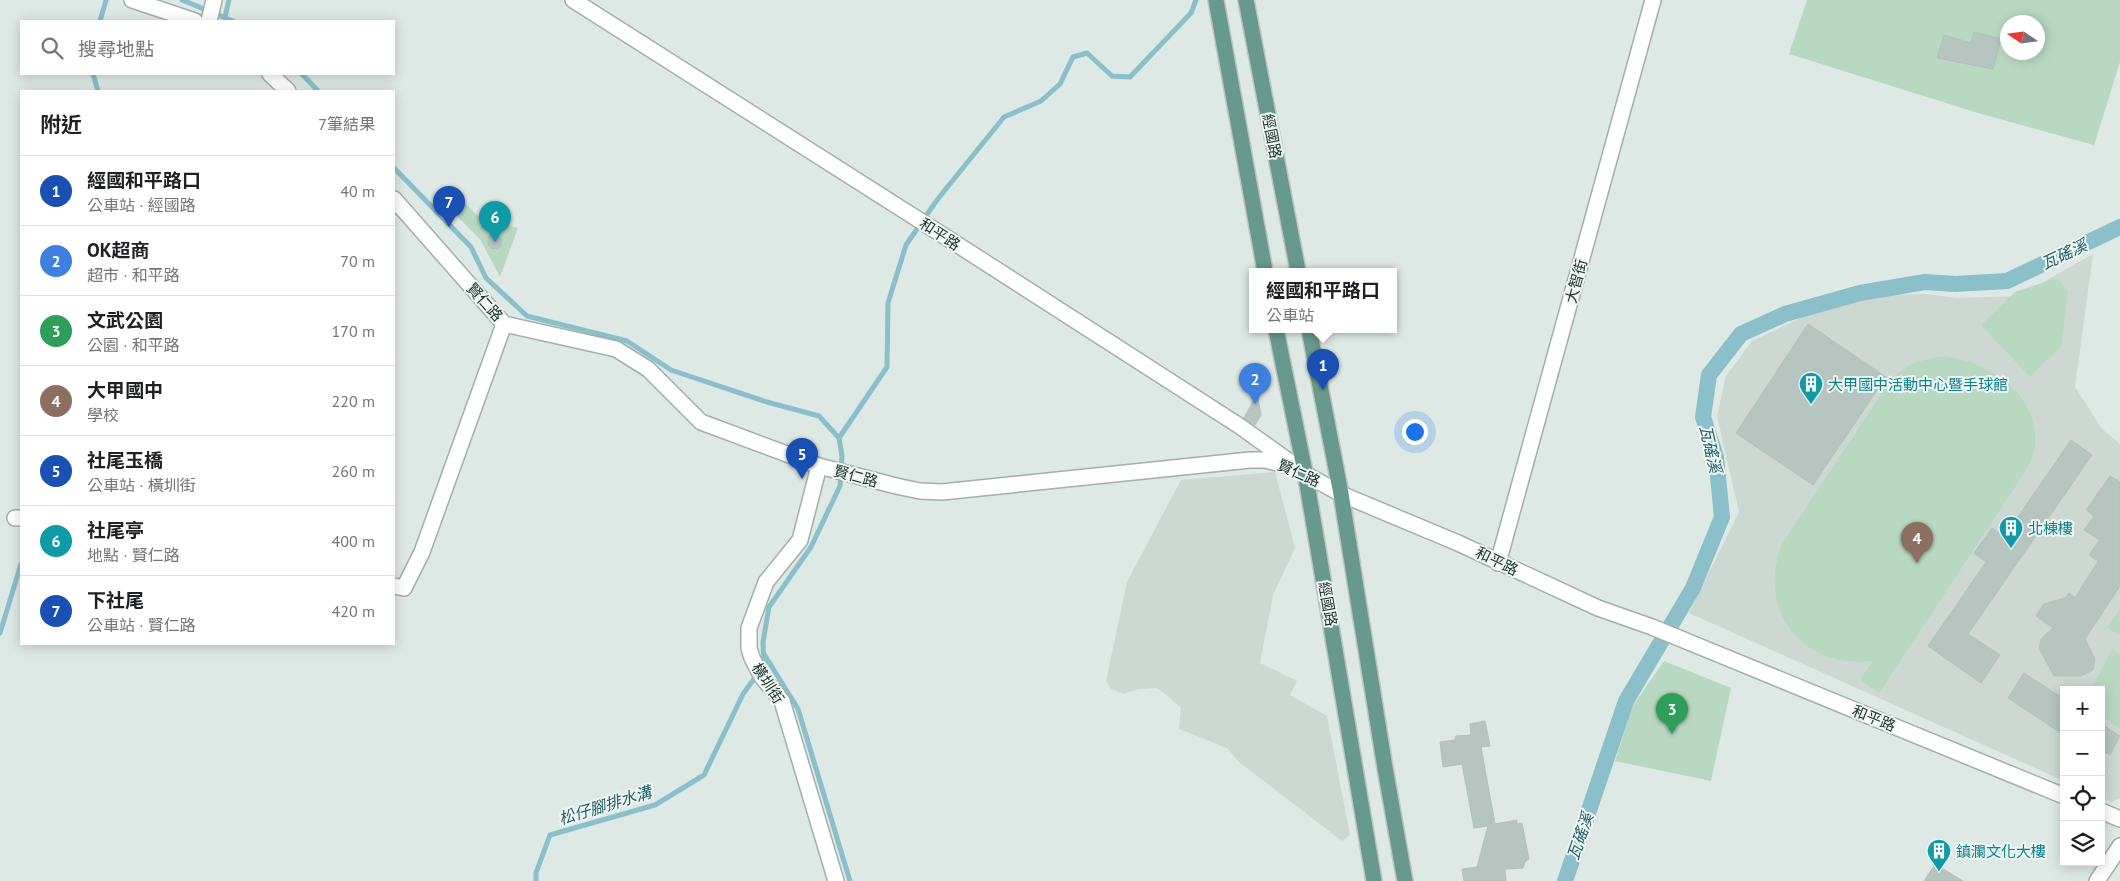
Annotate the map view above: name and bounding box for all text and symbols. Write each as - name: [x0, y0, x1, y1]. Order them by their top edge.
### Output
- north arrow: [2000, 15, 2045, 60]
- search box: [20, 20, 395, 75]
- icon: search: [38, 34, 66, 62]
- text: 搜尋地點: [78, 37, 154, 61]
- text: 附近: [40, 111, 82, 138]
- street label: 經國路: [1258, 112, 1286, 160]
- text: 7筆結果: [318, 114, 375, 134]
- text: 經國和平路口: [87, 168, 201, 192]
- text: 1: [51, 181, 61, 201]
- text: 40 m: [340, 181, 375, 201]
- pin: 7: [433, 186, 465, 227]
- text: 公車站 · 經國路: [87, 195, 196, 215]
- pin: 6: [479, 201, 511, 242]
- street label: 和平路: [916, 214, 964, 254]
- water label: 瓦磘溪: [2038, 234, 2092, 273]
- text: OK超商: [87, 238, 150, 262]
- text: 2: [51, 251, 61, 271]
- text: 70 m: [340, 251, 375, 271]
- street label: 大智街: [1561, 257, 1591, 305]
- text: 超市 · 和平路: [87, 265, 180, 285]
- popup: [1249, 268, 1397, 333]
- text: 經國和平路口: [1266, 278, 1380, 302]
- street label: 賢仁路: [463, 279, 507, 325]
- text: 公車站: [1266, 305, 1314, 325]
- text: 文武公園: [87, 308, 163, 332]
- text: 3: [51, 321, 61, 341]
- text: 170 m: [332, 321, 375, 341]
- text: 公園 · 和平路: [87, 335, 180, 355]
- pin: 1: [1307, 349, 1339, 390]
- pin: 2: [1239, 363, 1271, 404]
- building icon: 大甲國中活動中心暨手球館: [1798, 371, 1824, 405]
- place label: 大甲國中活動中心暨手球館: [1828, 375, 2008, 394]
- text: 大甲國中: [87, 378, 163, 402]
- text: 4: [51, 391, 61, 411]
- text: 220 m: [332, 391, 375, 411]
- text: 學校: [87, 405, 119, 425]
- your location: [1402, 419, 1428, 445]
- water label: 瓦磘溪: [1696, 423, 1727, 477]
- pin: 5: [786, 438, 818, 479]
- text: 社尾玉橋: [87, 448, 163, 472]
- street label: 賢仁路: [1275, 455, 1323, 491]
- text: 5: [51, 461, 61, 481]
- text: 260 m: [332, 461, 375, 481]
- street label: 賢仁路: [832, 461, 880, 491]
- text: 公車站 · 橫圳街: [87, 475, 196, 495]
- building icon: 北棟樓: [1998, 515, 2024, 549]
- text: 社尾亭: [87, 518, 144, 542]
- place label: 北棟樓: [2028, 519, 2073, 538]
- pin: 4: [1901, 522, 1933, 563]
- text: 6: [51, 531, 61, 551]
- text: 400 m: [332, 531, 375, 551]
- street label: 和平路: [1473, 543, 1521, 579]
- text: 地點 · 賢仁路: [87, 545, 180, 565]
- street label: 經國路: [1315, 580, 1341, 628]
- text: 下社尾: [87, 588, 144, 612]
- text: 7: [51, 601, 61, 621]
- text: 420 m: [332, 601, 375, 621]
- text: 公車站 · 賢仁路: [87, 615, 196, 635]
- street label: 橫圳街: [748, 659, 788, 707]
- map controls: [2060, 686, 2105, 866]
- button: +: [2060, 686, 2105, 731]
- pin: 3: [1656, 693, 1688, 734]
- street label: 和平路: [1850, 701, 1898, 735]
- button: −: [2060, 731, 2105, 776]
- button: locate: [2060, 776, 2105, 821]
- water label: 松仔腳排水溝: [556, 781, 656, 829]
- water label: 瓦磘溪: [1563, 808, 1598, 862]
- button: layers: [2060, 821, 2105, 866]
- building icon: 鎮瀾文化大樓: [1926, 838, 1952, 872]
- place label: 鎮瀾文化大樓: [1956, 842, 2046, 861]

